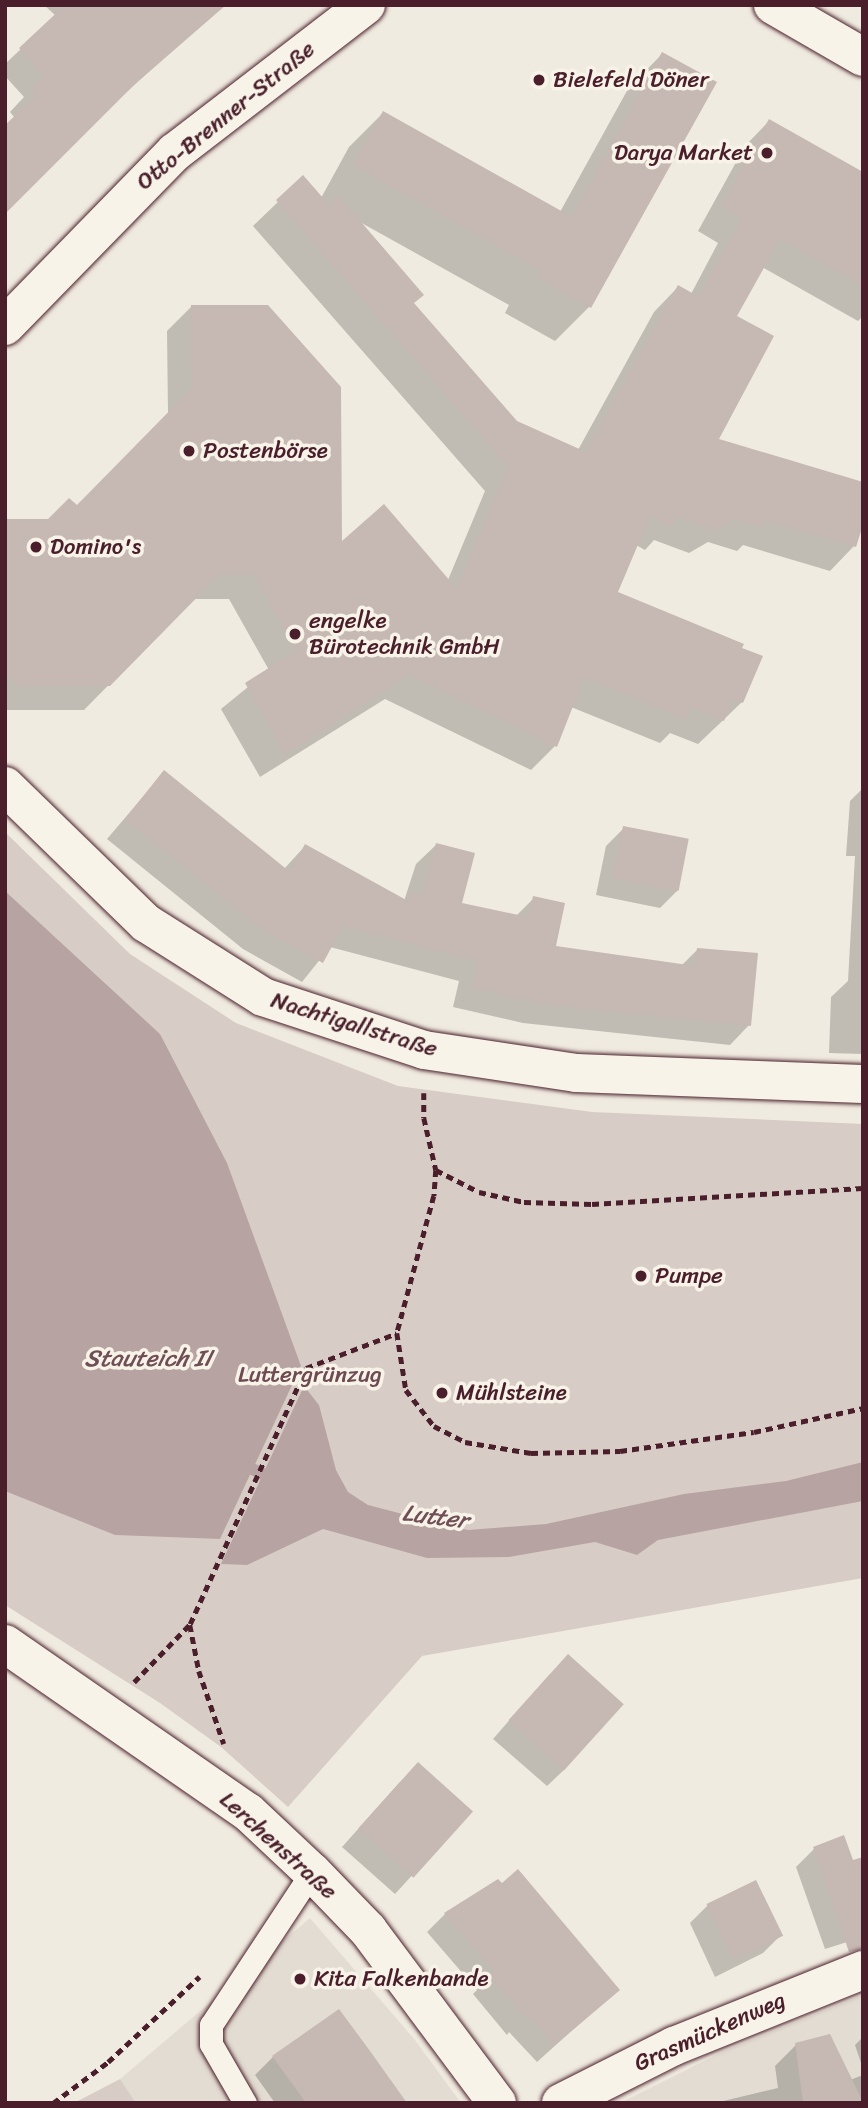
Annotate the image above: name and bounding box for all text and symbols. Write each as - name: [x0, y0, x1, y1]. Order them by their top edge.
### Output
- street label: Otto-Brenner-Straße: [131, 36, 321, 196]
- place label: Bielefeld Döner: [553, 66, 709, 94]
- marker: Bielefeld Döner: [531, 72, 547, 88]
- place label: Darya Market: [616, 139, 753, 167]
- marker: Darya Market: [759, 145, 775, 161]
- place label: Postenbörse: [203, 437, 328, 465]
- marker: Postenbörse: [181, 443, 197, 459]
- place label: Domino's: [50, 533, 141, 561]
- marker: Domino's: [28, 539, 44, 555]
- place label: engelke Bürotechnik GmbH: [309, 607, 500, 661]
- marker: engelke Bürotechnik GmbH: [287, 626, 303, 642]
- street label: Nachtigallstraße: [268, 987, 440, 1063]
- place label: Pumpe: [655, 1262, 723, 1290]
- marker: Pumpe: [633, 1268, 649, 1284]
- water label: Stauteich II: [85, 1345, 211, 1373]
- park label: Luttergrünzug: [238, 1361, 382, 1389]
- place label: Mühlsteine: [456, 1379, 567, 1407]
- marker: Mühlsteine: [434, 1385, 450, 1401]
- water label: Lutter: [401, 1499, 469, 1535]
- street label: Lerchenstraße: [214, 1786, 342, 1906]
- place label: Kita Falkenbande: [314, 1965, 490, 1993]
- marker: Kita Falkenbande: [292, 1971, 308, 1987]
- street label: Grasmückenweg: [630, 1986, 790, 2078]

